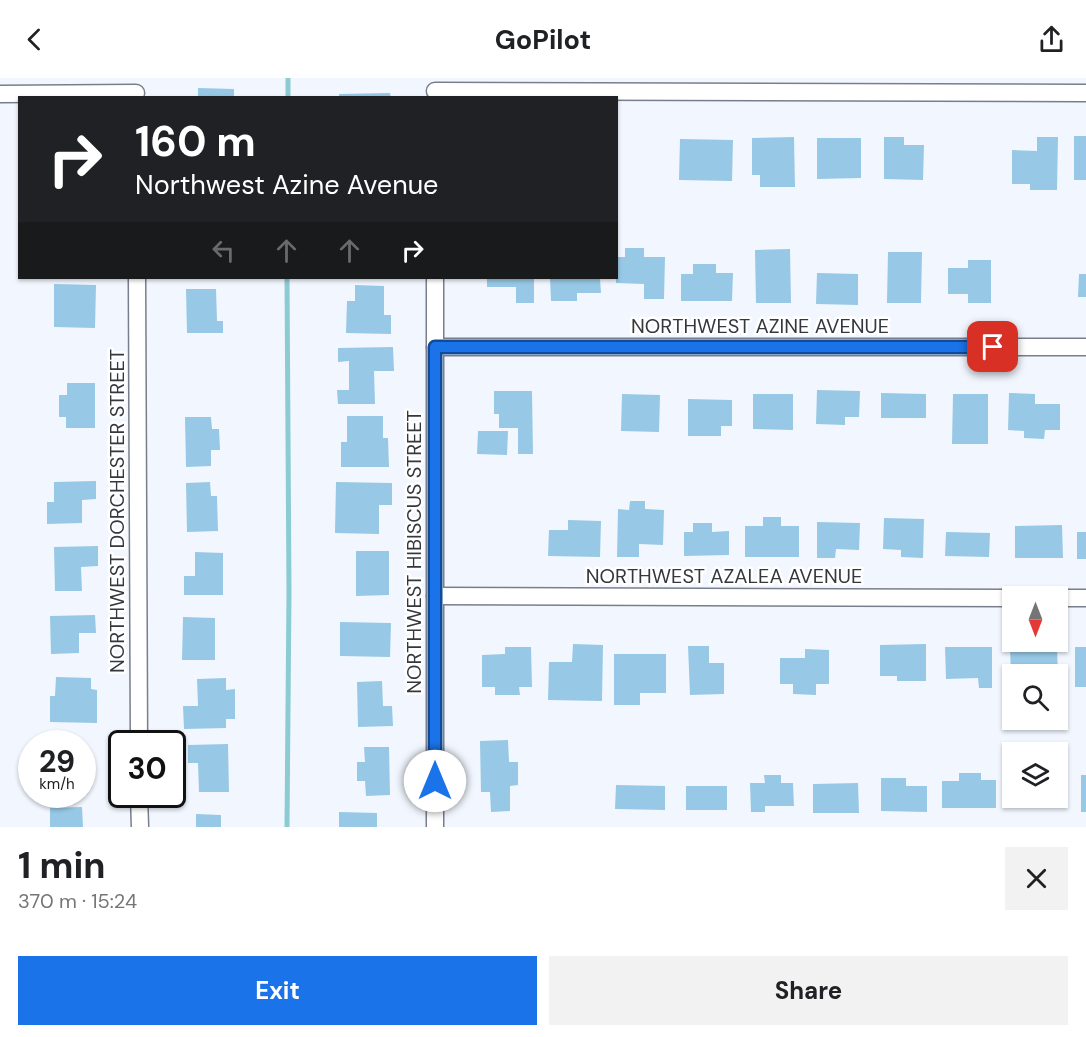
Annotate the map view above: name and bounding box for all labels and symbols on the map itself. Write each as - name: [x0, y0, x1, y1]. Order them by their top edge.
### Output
- street label: NORTHWEST AZINE AVENUE: [631, 313, 889, 339]
- pin: [967, 321, 1018, 372]
- street label: NORTHWEST DORCHESTER STREET: [104, 349, 130, 673]
- street label: NORTHWEST HIBISCUS STREET: [401, 410, 427, 694]
- street label: NORTHWEST AZALEA AVENUE: [586, 563, 862, 589]
- north arrow: [1002, 586, 1068, 652]
- speed limit sign: 30: [108, 730, 186, 808]
- position arrow: [403, 749, 467, 813]

